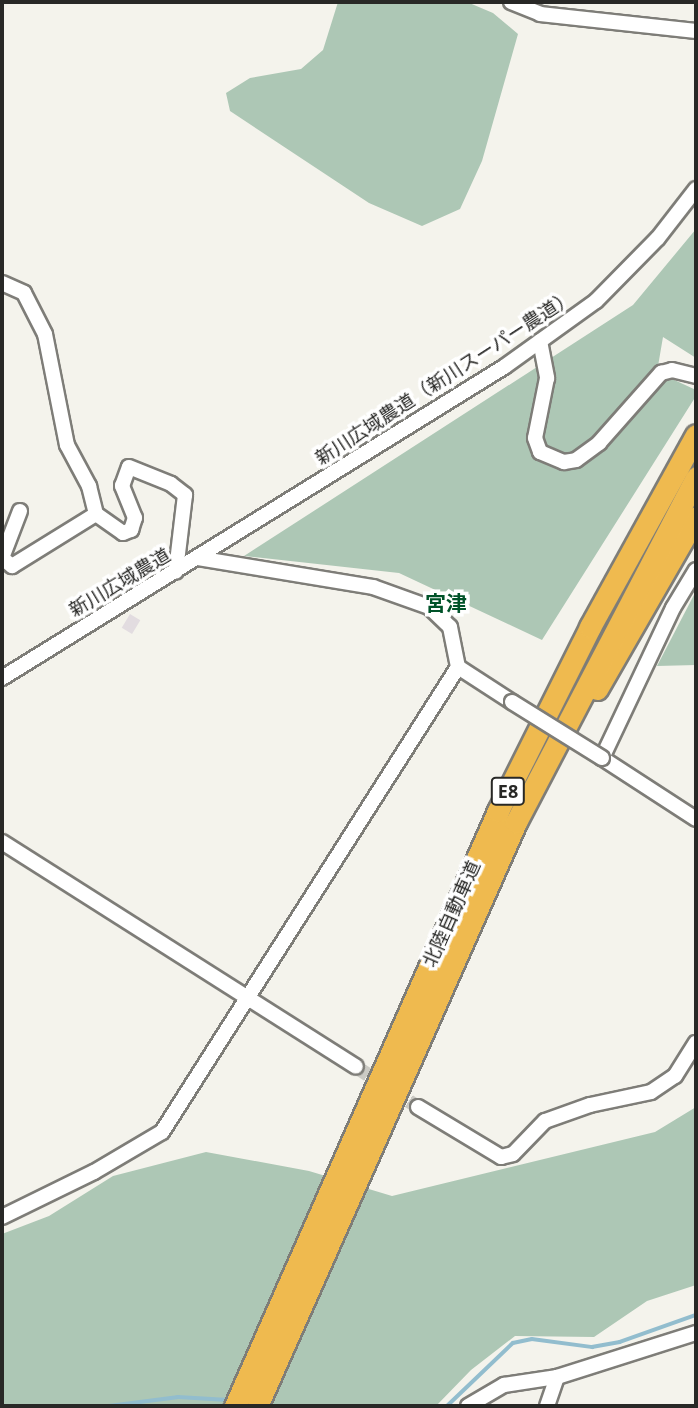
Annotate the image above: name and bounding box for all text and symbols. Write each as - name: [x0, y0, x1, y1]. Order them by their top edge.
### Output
- street label: 新川広域農道（新川スーパー農道）: [311, 286, 579, 470]
- street label: 新川広域農道: [65, 544, 175, 622]
- district label: 宮津: [425, 590, 467, 616]
- road number: E8: [490, 776, 526, 806]
- street label: 北陸自動車道: [418, 857, 486, 971]

